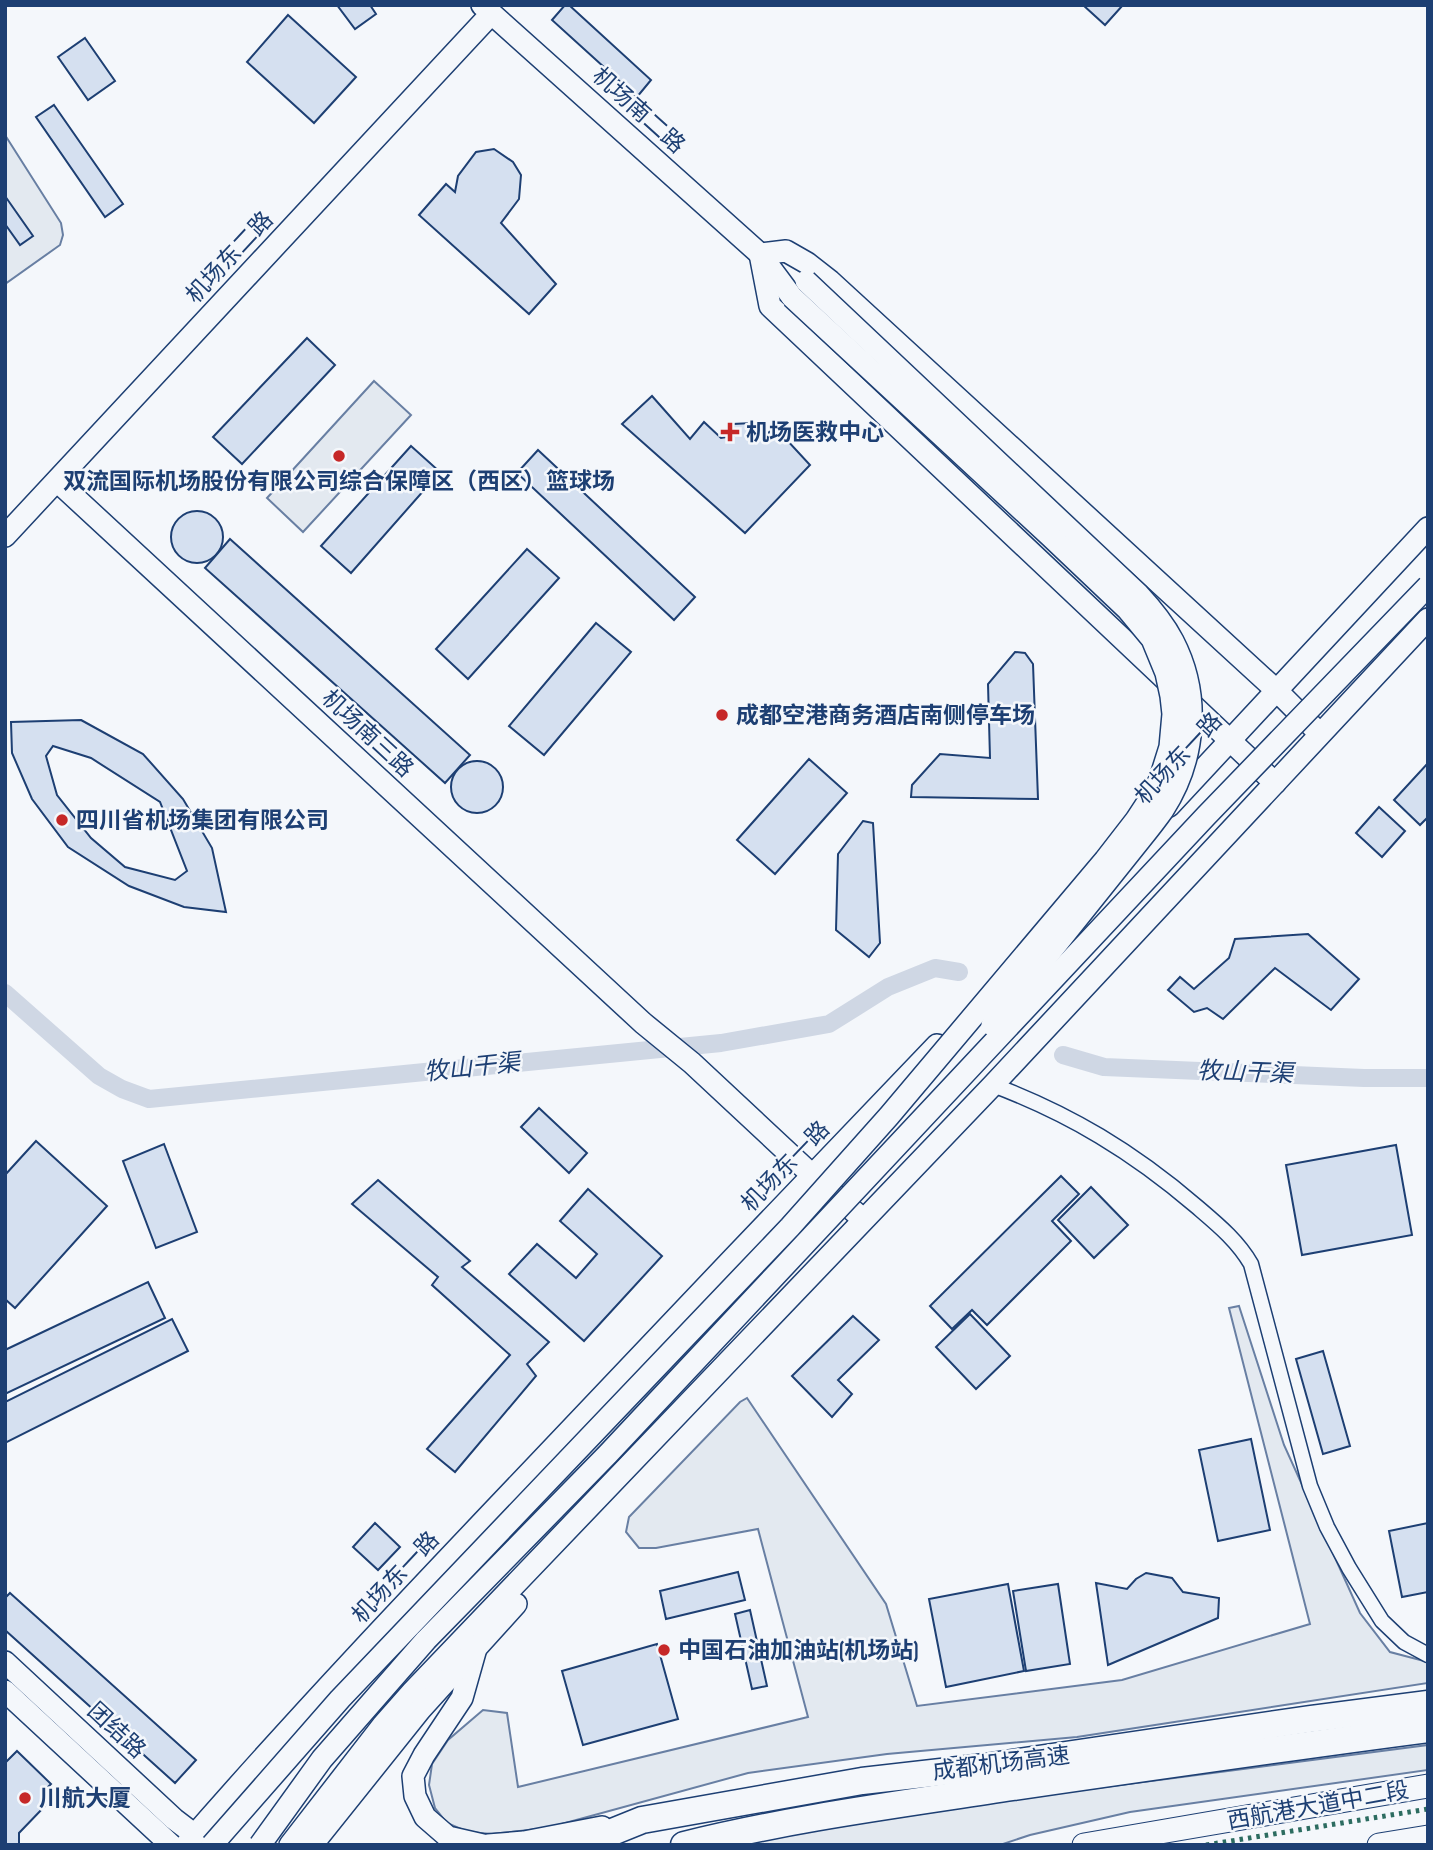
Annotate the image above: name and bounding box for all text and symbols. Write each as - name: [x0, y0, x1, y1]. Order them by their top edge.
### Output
- street label: 机场南二路: [586, 62, 690, 160]
- street label: 机场东二路: [180, 206, 279, 309]
- place label: 机场医救中心: [746, 419, 884, 447]
- marker: 机场医救中心: [720, 422, 740, 442]
- marker: 双流国际机场股份有限公司综合保障区（西区）篮球场: [331, 448, 347, 464]
- place label: 双流国际机场股份有限公司综合保障区（西区）篮球场: [63, 468, 615, 496]
- street label: 机场南三路: [316, 684, 419, 783]
- place label: 成都空港商务酒店南侧停车场: [736, 702, 1035, 730]
- marker: 成都空港商务酒店南侧停车场: [714, 707, 730, 723]
- street label: 机场东一路: [1129, 707, 1228, 810]
- place label: 四川省机场集团有限公司: [76, 807, 329, 835]
- marker: 四川省机场集团有限公司: [54, 812, 70, 828]
- water label: 牧山干渠: [423, 1048, 524, 1087]
- water label: 牧山干渠: [1197, 1056, 1296, 1089]
- street label: 机场东一路: [736, 1116, 836, 1218]
- street label: 机场东一路: [346, 1526, 445, 1629]
- place label: 中国石油加油站(机场站): [678, 1637, 919, 1665]
- marker: 中国石油加油站(机场站): [656, 1642, 672, 1658]
- street label: 团结路: [82, 1697, 151, 1764]
- street label: 成都机场高速: [931, 1742, 1071, 1786]
- street label: 西航港大道中二段: [1225, 1776, 1411, 1836]
- place label: 川航大厦: [39, 1785, 131, 1813]
- marker: 川航大厦: [17, 1790, 33, 1806]

